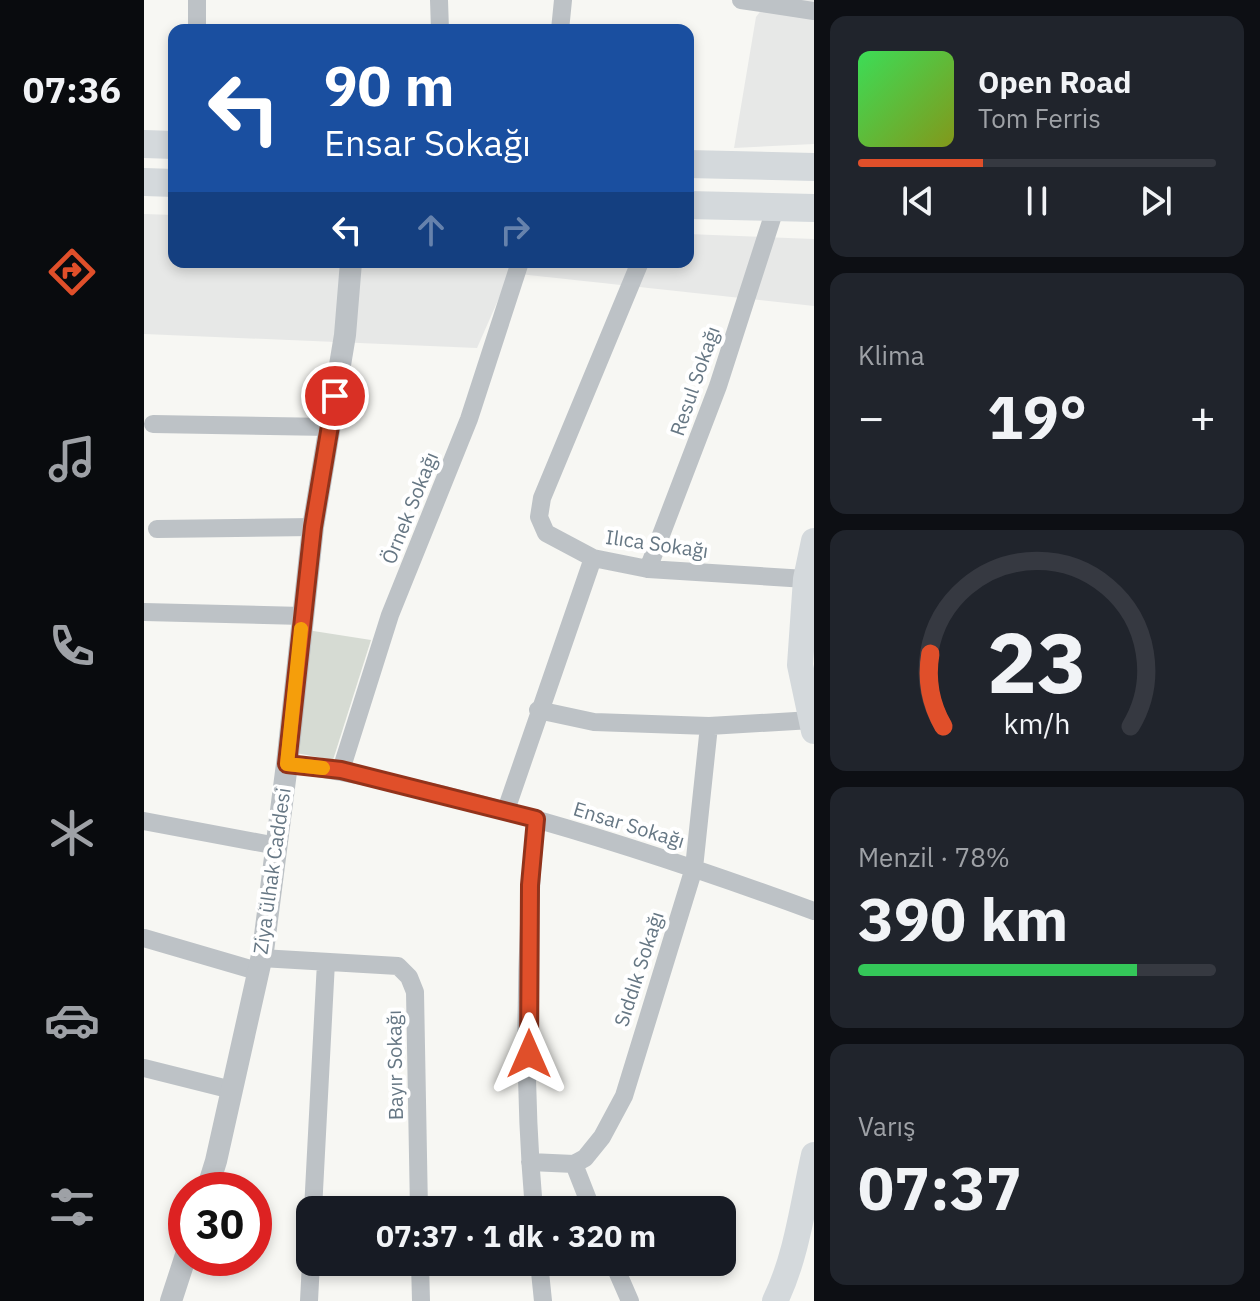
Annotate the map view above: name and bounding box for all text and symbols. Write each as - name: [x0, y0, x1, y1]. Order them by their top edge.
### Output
- text: 90 m: [324, 49, 454, 121]
- icon: left: [192, 56, 296, 160]
- text: Open Road: [978, 62, 1131, 101]
- text: 07:36: [23, 66, 121, 113]
- text: Tom Ferris: [978, 101, 1101, 135]
- text: Ensar Sokağı: [324, 119, 531, 166]
- icon: previous: [896, 179, 940, 223]
- icon: pause: [1015, 179, 1059, 223]
- icon: next: [1134, 179, 1178, 223]
- icon: left: [325, 208, 369, 252]
- icon: ahead: [409, 208, 453, 252]
- icon: right: [493, 208, 537, 252]
- icon: directions: [44, 244, 100, 300]
- street label: Resul Sokağı: [663, 322, 726, 439]
- text: Klima: [858, 338, 925, 372]
- pin: [301, 362, 369, 430]
- icon: arrive: [313, 374, 357, 418]
- text: 19°: [987, 377, 1087, 456]
- text: −: [858, 388, 884, 445]
- text: +: [1190, 388, 1216, 445]
- icon: music: [44, 431, 100, 487]
- street label: Örnek Sokağı: [375, 448, 444, 568]
- street label: Ilıca Sokağı: [604, 523, 710, 564]
- text: 23: [987, 607, 1087, 715]
- icon: phone: [44, 618, 100, 674]
- text: km/h: [1003, 705, 1071, 742]
- street label: Ziya ülhak Caddesi: [246, 786, 297, 956]
- street label: Ensar Sokağı: [570, 795, 688, 854]
- icon: climate: [44, 805, 100, 861]
- text: Menzil · 78%: [858, 840, 1010, 874]
- text: 390 km: [858, 879, 1068, 958]
- street label: Sıddık Sokağı: [607, 908, 670, 1030]
- icon: car: [44, 992, 100, 1048]
- street label: Bayır Sokağı: [380, 1010, 409, 1120]
- position arrow: [487, 1012, 571, 1096]
- text: Varış: [858, 1109, 916, 1143]
- text: 07:37: [858, 1148, 1022, 1227]
- speed limit sign: 30: [168, 1172, 272, 1276]
- icon: filters: [44, 1179, 100, 1235]
- text: 07:37 · 1 dk · 320 m: [376, 1216, 656, 1255]

